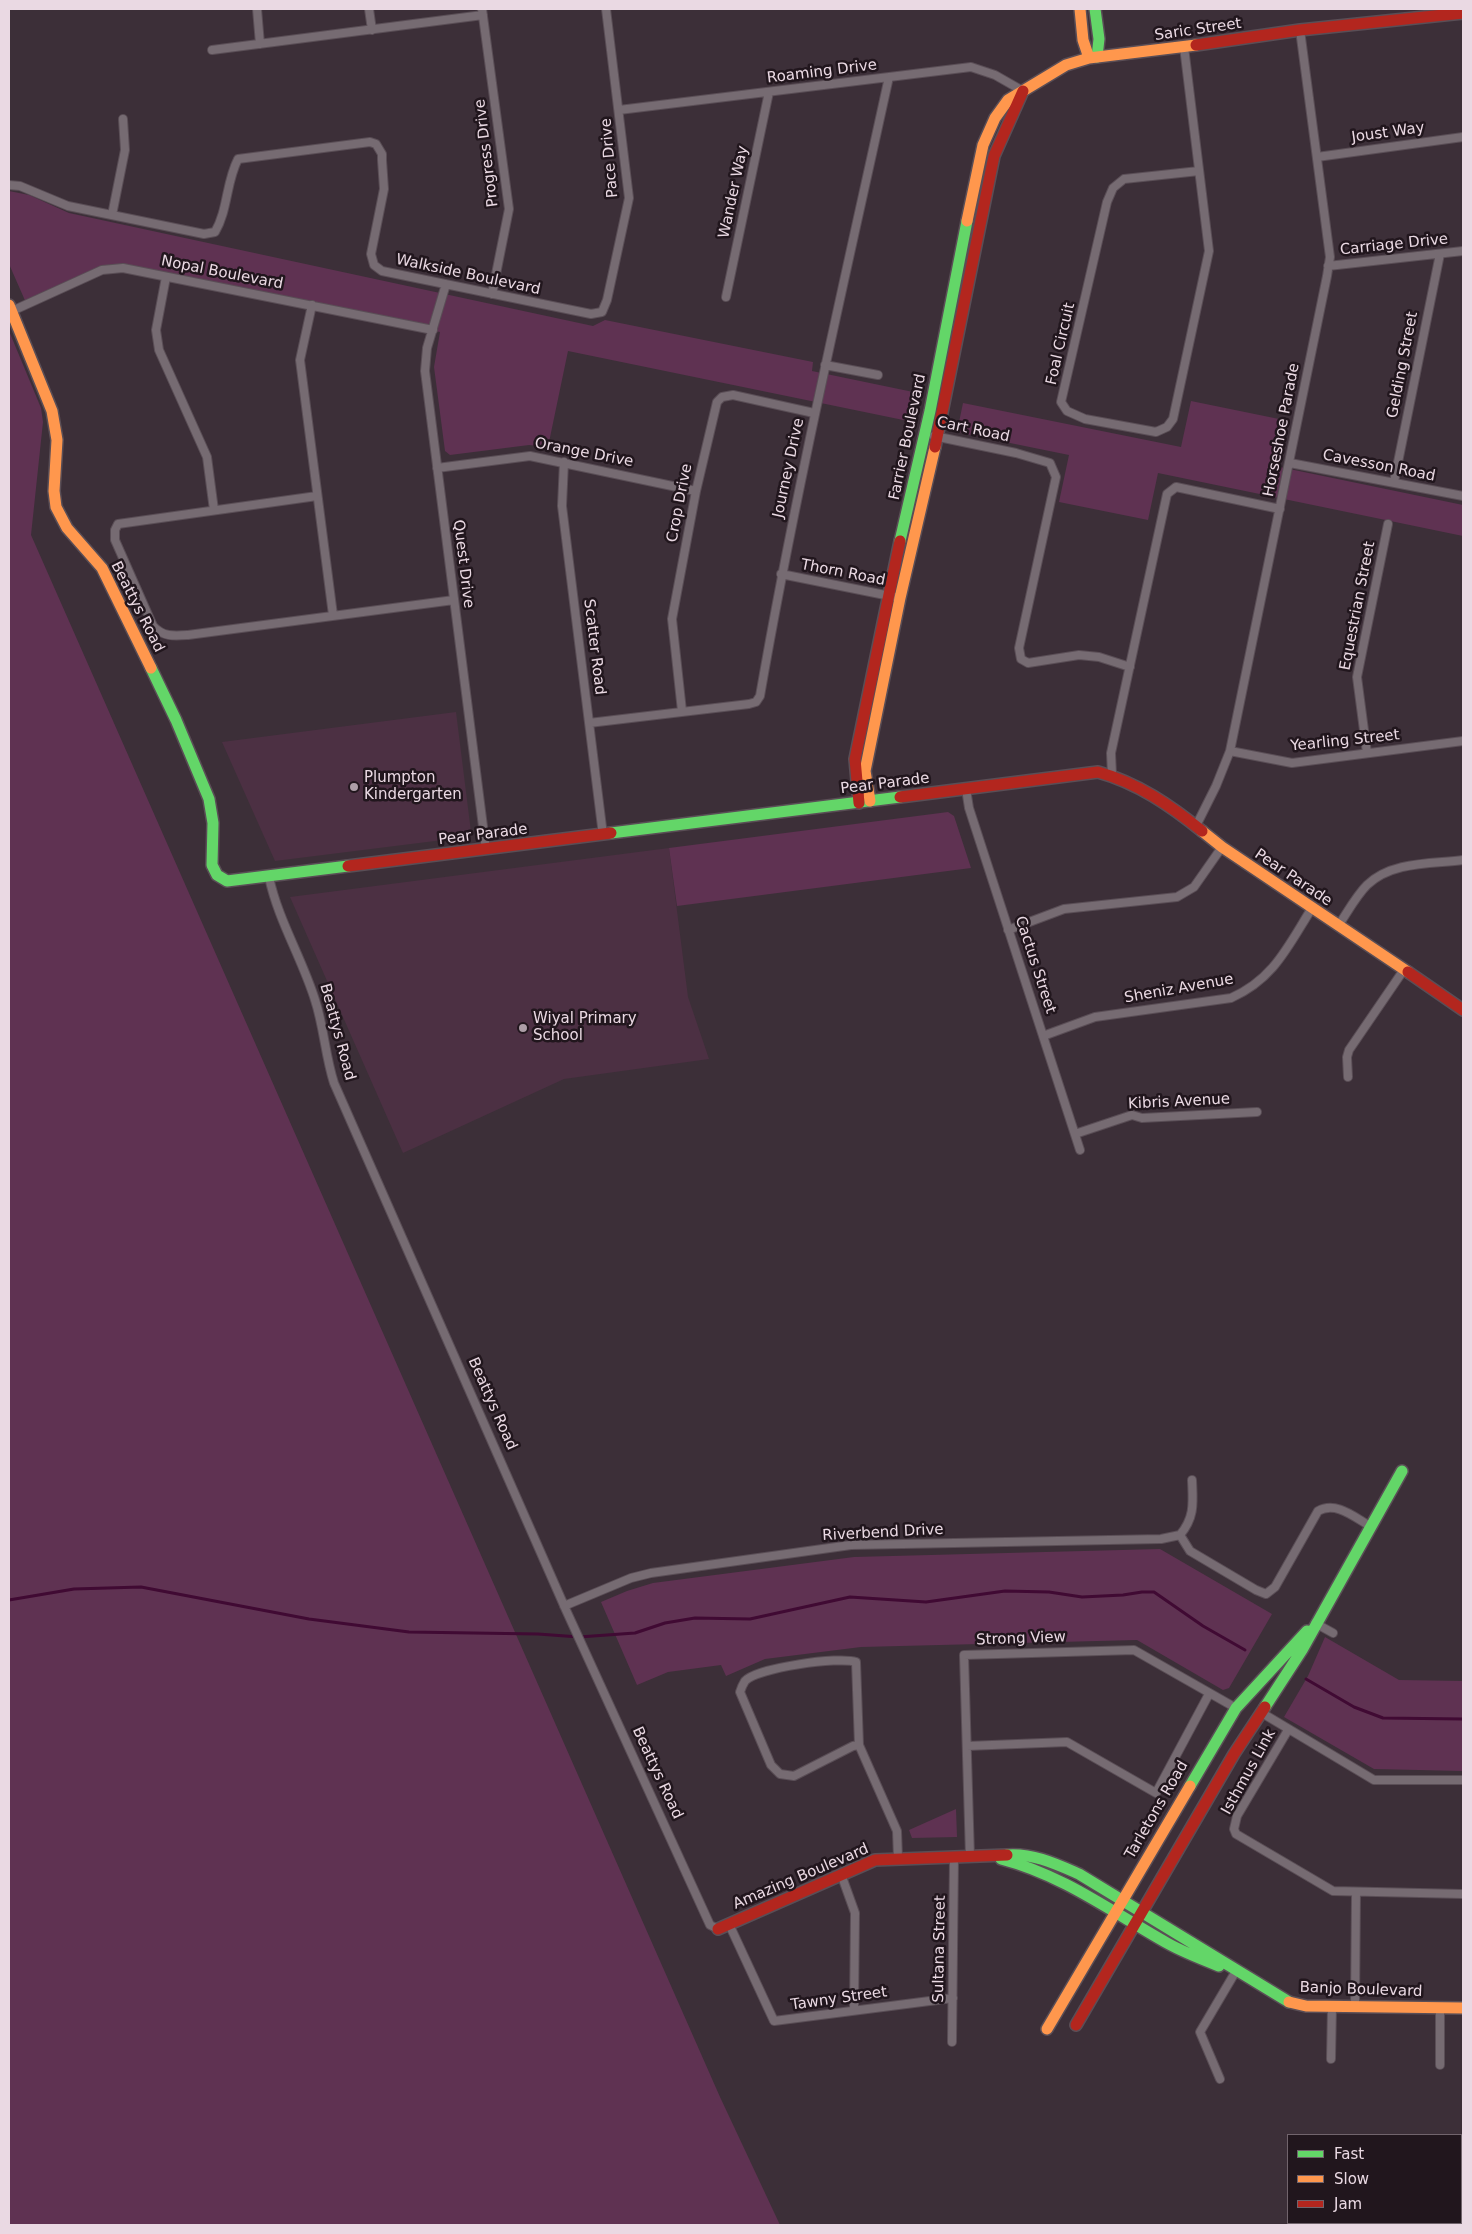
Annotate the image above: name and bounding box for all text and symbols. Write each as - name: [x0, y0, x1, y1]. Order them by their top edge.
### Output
- street label: Saric Street: [1153, 15, 1243, 45]
- street label: Roaming Drive: [766, 56, 878, 88]
- street label: Progress Drive: [471, 98, 503, 208]
- street label: Pace Drive: [598, 117, 622, 199]
- street label: Joust Way: [1350, 119, 1426, 147]
- street label: Wander Way: [715, 144, 753, 240]
- street label: Carriage Drive: [1339, 230, 1449, 260]
- street label: Walkside Boulevard: [394, 251, 542, 299]
- street label: Nopal Boulevard: [159, 252, 285, 294]
- street label: Foal Circuit: [1043, 301, 1079, 387]
- street label: Gelding Street: [1384, 310, 1422, 420]
- street label: Horseshoe Parade: [1260, 362, 1304, 498]
- street label: Farrier Boulevard: [886, 372, 930, 502]
- street label: Cart Road: [935, 413, 1011, 447]
- street label: Journey Drive: [770, 417, 808, 519]
- street label: Orange Drive: [533, 435, 635, 471]
- street label: Cavesson Road: [1321, 446, 1437, 486]
- street label: Crop Drive: [664, 462, 696, 544]
- street label: Quest Drive: [449, 519, 477, 609]
- street label: Equestrian Street: [1337, 540, 1379, 672]
- street label: Thorn Road: [799, 556, 887, 590]
- street label: Beattys Road: [106, 559, 168, 655]
- street label: Scatter Road: [579, 598, 609, 696]
- street label: Yearling Street: [1290, 726, 1400, 756]
- place label: Plumpton Kindergarten: [364, 769, 462, 804]
- street label: Pear Parade: [839, 770, 931, 798]
- marker: Plumpton Kindergarten: [348, 781, 360, 793]
- street label: Pear Parade: [437, 821, 529, 849]
- street label: Pear Parade: [1251, 846, 1335, 910]
- street label: Cactus Street: [1011, 914, 1059, 1016]
- street label: Sheniz Avenue: [1123, 971, 1235, 1007]
- street label: Beattys Road: [315, 982, 359, 1082]
- place label: Wiyal Primary School: [533, 1010, 637, 1045]
- marker: Wiyal Primary School: [517, 1022, 529, 1034]
- street label: Kibris Avenue: [1128, 1090, 1230, 1114]
- street label: Beattys Road: [464, 1355, 520, 1453]
- street label: Riverbend Drive: [822, 1521, 944, 1545]
- street label: Strong View: [976, 1628, 1066, 1650]
- street label: Beattys Road: [628, 1724, 686, 1822]
- street label: Isthmus Link: [1218, 1726, 1280, 1818]
- street label: Tarletons Road: [1122, 1758, 1192, 1862]
- street label: Amazing Boulevard: [730, 1840, 872, 1914]
- street label: Sultana Street: [930, 1895, 950, 2003]
- street label: Banjo Boulevard: [1299, 1979, 1423, 2001]
- street label: Tawny Street: [790, 1983, 888, 2015]
- legend: [1287, 2134, 1462, 2224]
- text: Fast: [1334, 2145, 1364, 2163]
- text: Slow: [1334, 2170, 1369, 2188]
- text: Jam: [1334, 2195, 1362, 2213]

